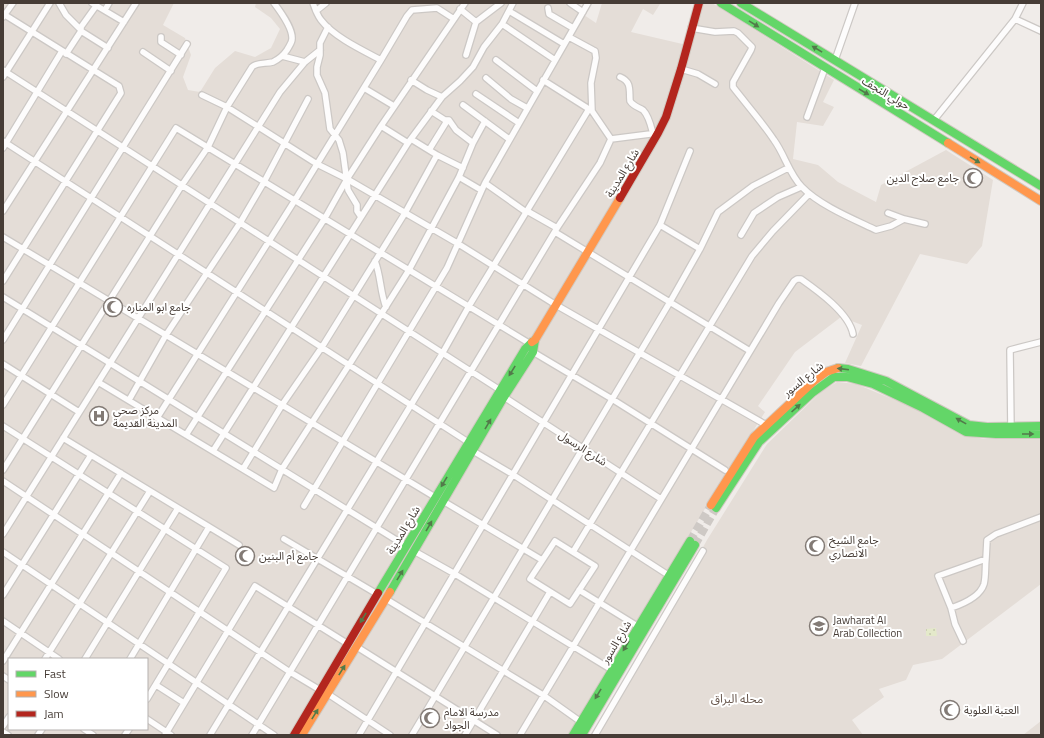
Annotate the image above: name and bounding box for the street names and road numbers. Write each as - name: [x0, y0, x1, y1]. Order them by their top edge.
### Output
- street label: حولي النجف: [858, 72, 913, 115]
- street label: شارع المدينة: [601, 145, 643, 200]
- street label: شارع السور: [779, 357, 827, 401]
- street label: شارع الرسول: [556, 426, 611, 470]
- street label: شارع المدينة: [382, 502, 424, 557]
- street label: شارع السور: [596, 617, 635, 668]

